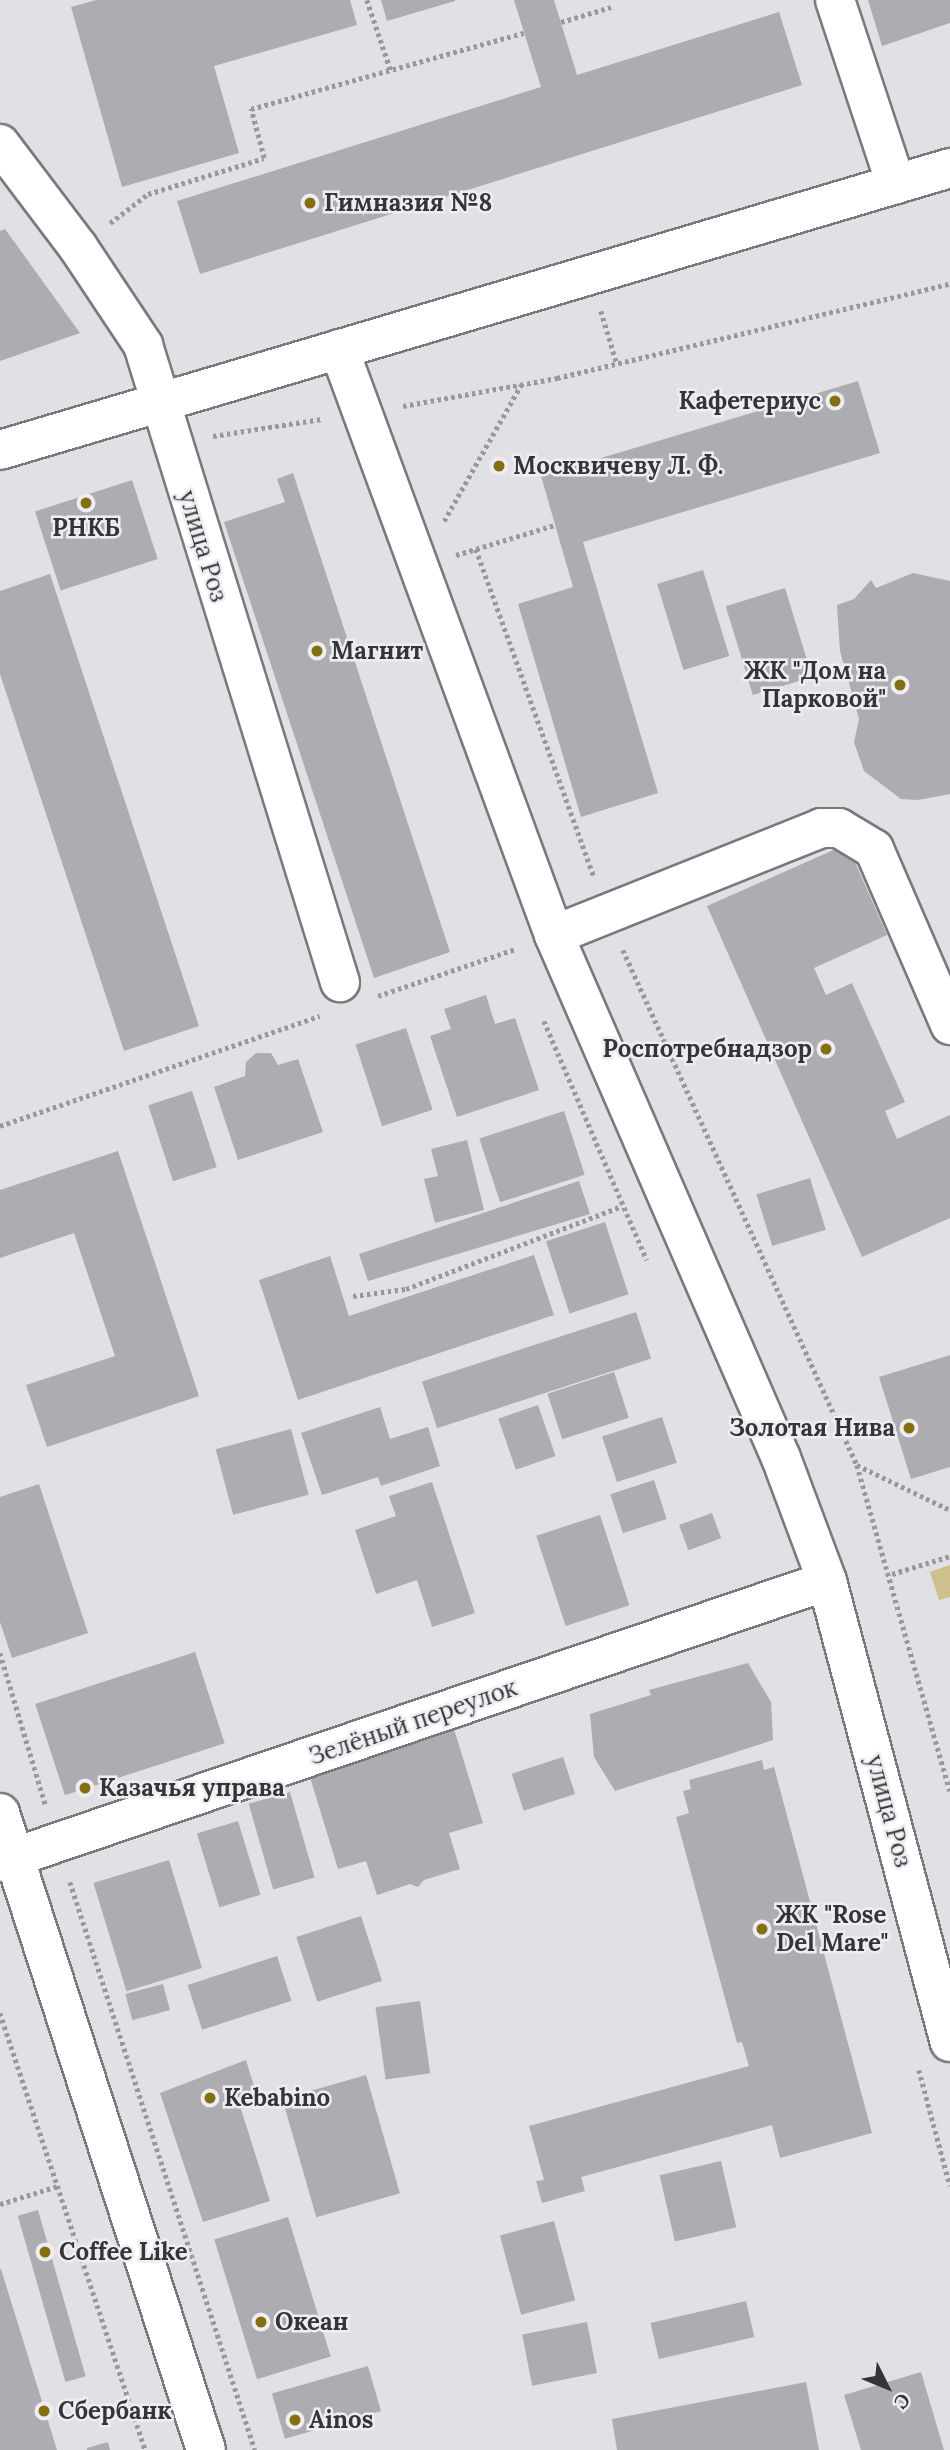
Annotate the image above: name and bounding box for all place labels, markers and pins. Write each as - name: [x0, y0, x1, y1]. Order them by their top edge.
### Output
- place label: Гимназия №8: [324, 189, 492, 217]
- marker: Гимназия №8: [302, 195, 318, 211]
- place label: Кафетериус: [678, 387, 821, 415]
- marker: Кафетериус: [827, 393, 843, 409]
- place label: Москвичеву Л. Ф.: [513, 452, 723, 480]
- marker: Москвичеву Л. Ф.: [491, 458, 507, 474]
- marker: РНКБ: [78, 495, 94, 511]
- place label: РНКБ: [52, 514, 120, 542]
- place label: Магнит: [331, 637, 423, 665]
- marker: Магнит: [309, 643, 325, 659]
- place label: ЖК "Дом на Парковой": [744, 657, 886, 713]
- marker: ЖК "Дом на Парковой": [892, 677, 908, 693]
- place label: Роспотребнадзор: [603, 1035, 812, 1063]
- marker: Роспотребнадзор: [818, 1041, 834, 1057]
- place label: Золотая Нива: [729, 1414, 895, 1442]
- marker: Золотая Нива: [901, 1420, 917, 1436]
- place label: Казачья управа: [99, 1774, 285, 1802]
- marker: Казачья управа: [77, 1780, 93, 1796]
- place label: ЖК "Rose Del Mare": [776, 1901, 888, 1957]
- marker: ЖК "Rose Del Mare": [754, 1921, 770, 1937]
- place label: Kebabino: [224, 2084, 330, 2112]
- marker: Kebabino: [202, 2090, 218, 2106]
- place label: Coffee Like: [59, 2238, 188, 2266]
- marker: Coffee Like: [37, 2244, 53, 2260]
- place label: Океан: [275, 2308, 349, 2336]
- marker: Океан: [253, 2314, 269, 2330]
- place label: Сбербанк: [58, 2397, 172, 2425]
- marker: Сбербанк: [36, 2403, 52, 2419]
- place label: Ainos: [309, 2406, 373, 2434]
- marker: Ainos: [287, 2412, 303, 2428]

